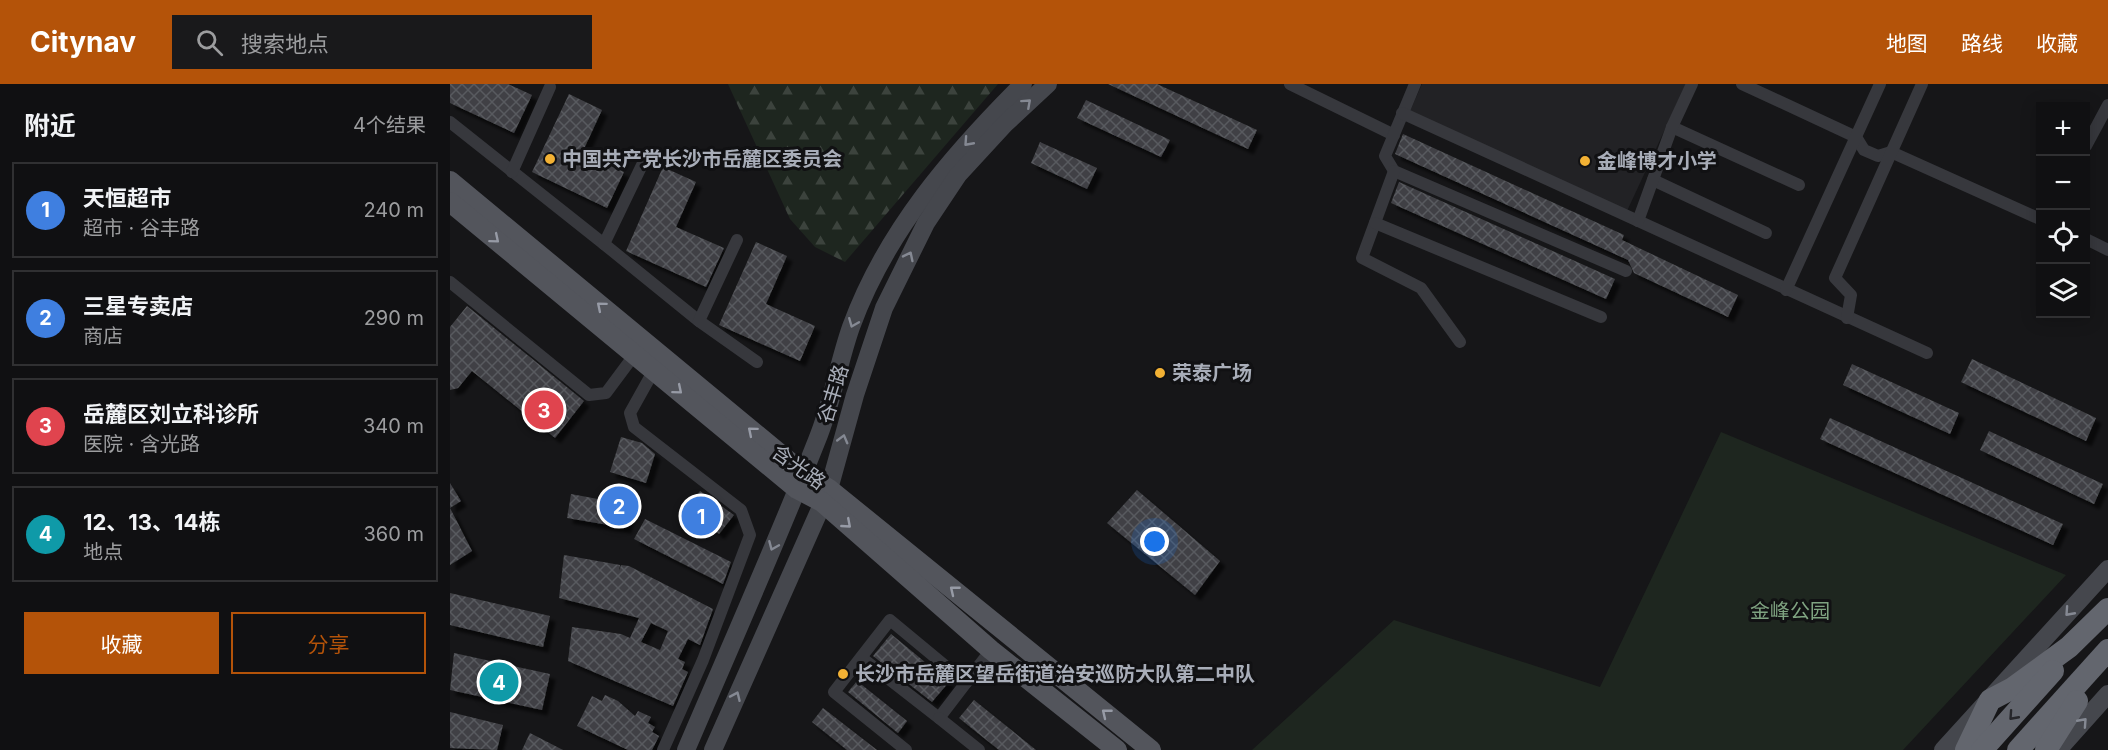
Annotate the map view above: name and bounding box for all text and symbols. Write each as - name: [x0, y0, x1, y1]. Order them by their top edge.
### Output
- search box: [172, 15, 592, 69]
- text: Citynav: [30, 25, 136, 59]
- icon: search: [193, 26, 226, 59]
- text: 搜索地点: [241, 31, 329, 57]
- text: 地图: [1886, 31, 1928, 56]
- text: 路线: [1961, 31, 2003, 56]
- text: 收藏: [2036, 31, 2078, 56]
- one-way arrow: [1021, 99, 1031, 110]
- map controls: [2036, 102, 2090, 318]
- button: +: [2036, 102, 2090, 156]
- text: 附近: [24, 110, 76, 141]
- text: 4个结果: [353, 113, 426, 137]
- one-way arrow: [964, 135, 975, 145]
- place label: 中国共产党长沙市岳麓区委员会: [562, 147, 842, 171]
- place label: 金峰博才小学: [1597, 149, 1717, 173]
- marker: 中国共产党长沙市岳麓区委员会: [543, 152, 557, 166]
- marker: 金峰博才小学: [1578, 154, 1592, 168]
- button: −: [2036, 156, 2090, 210]
- text: 天恒超市: [83, 185, 171, 211]
- text: 1: [41, 198, 50, 222]
- text: 240 m: [363, 198, 424, 222]
- button: locate: [2036, 210, 2090, 264]
- text: 超市 · 谷丰路: [83, 216, 200, 240]
- one-way arrow: [488, 232, 499, 243]
- one-way arrow: [902, 252, 913, 263]
- button: layers: [2036, 264, 2090, 318]
- text: 三星专卖店: [83, 293, 193, 319]
- one-way arrow: [597, 303, 608, 314]
- text: 2: [39, 306, 52, 330]
- text: 290 m: [364, 306, 424, 330]
- one-way arrow: [848, 317, 860, 328]
- text: 商店: [83, 324, 123, 348]
- place label: 荣泰广场: [1172, 361, 1252, 385]
- street label: 谷丰路: [813, 362, 853, 426]
- marker: 荣泰广场: [1153, 366, 1167, 380]
- one-way arrow: [671, 383, 682, 394]
- pin: 3: [524, 388, 563, 432]
- text: 岳麓区刘立科诊所: [83, 401, 259, 427]
- text: 3: [39, 414, 52, 438]
- text: 340 m: [363, 414, 424, 438]
- one-way arrow: [748, 427, 759, 438]
- text: 医院 · 含光路: [83, 432, 200, 456]
- one-way arrow: [836, 434, 848, 445]
- street label: 含光路: [768, 440, 830, 494]
- pin: 2: [600, 484, 638, 528]
- pin: 1: [682, 494, 720, 538]
- text: 12、13、14栋: [83, 509, 220, 535]
- one-way arrow: [840, 517, 851, 528]
- text: 4: [39, 522, 52, 546]
- text: 360 m: [363, 522, 424, 546]
- your location: [1140, 527, 1169, 556]
- one-way arrow: [768, 539, 780, 550]
- text: 地点: [83, 540, 123, 564]
- one-way arrow: [950, 586, 961, 597]
- park label: 金峰公园: [1750, 599, 1830, 623]
- one-way arrow: [2065, 605, 2076, 616]
- button: 收藏: [24, 612, 219, 674]
- button: 分享: [231, 612, 426, 674]
- pin: 4: [479, 660, 518, 704]
- place label: 长沙市岳麓区望岳街道治安巡防大队第二中队: [855, 662, 1255, 686]
- marker: 长沙市岳麓区望岳街道治安巡防大队第二中队: [836, 667, 850, 681]
- one-way arrow: [729, 692, 741, 703]
- one-way arrow: [1101, 709, 1112, 720]
- one-way arrow: [2009, 709, 2020, 719]
- one-way arrow: [2076, 718, 2087, 729]

